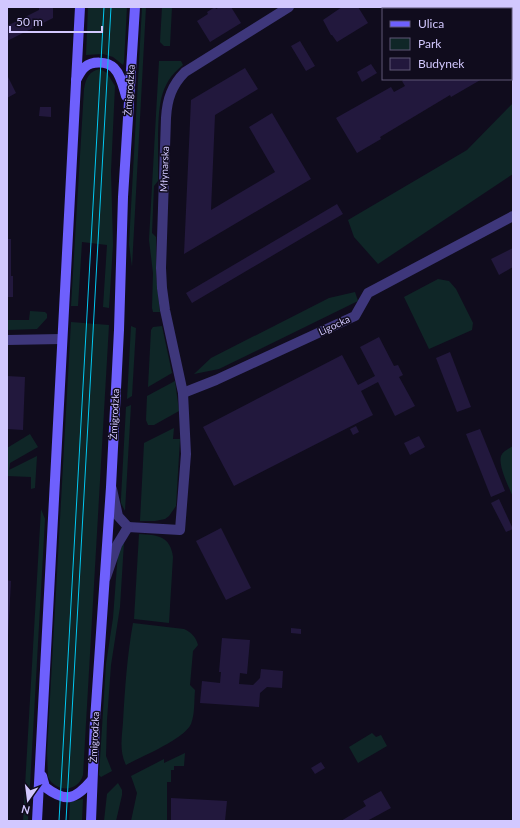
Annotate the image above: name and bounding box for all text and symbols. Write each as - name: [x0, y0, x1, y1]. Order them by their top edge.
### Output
- scale bar: [10, 8, 102, 34]
- legend: [382, 8, 512, 80]
- text: 50 m: [16, 14, 43, 29]
- text: Ulica: [418, 16, 444, 31]
- text: Park: [418, 36, 442, 51]
- text: Budynek: [418, 56, 465, 71]
- street label: Żmigrodzka: [121, 64, 137, 116]
- street label: Młynarska: [157, 146, 171, 192]
- street label: Ligocka: [316, 313, 352, 337]
- street label: Żmigrodzka: [107, 388, 121, 440]
- street label: Żmigrodzka: [87, 711, 101, 763]
- north arrow: [8, 780, 48, 820]
- text: N: [20, 803, 31, 818]

